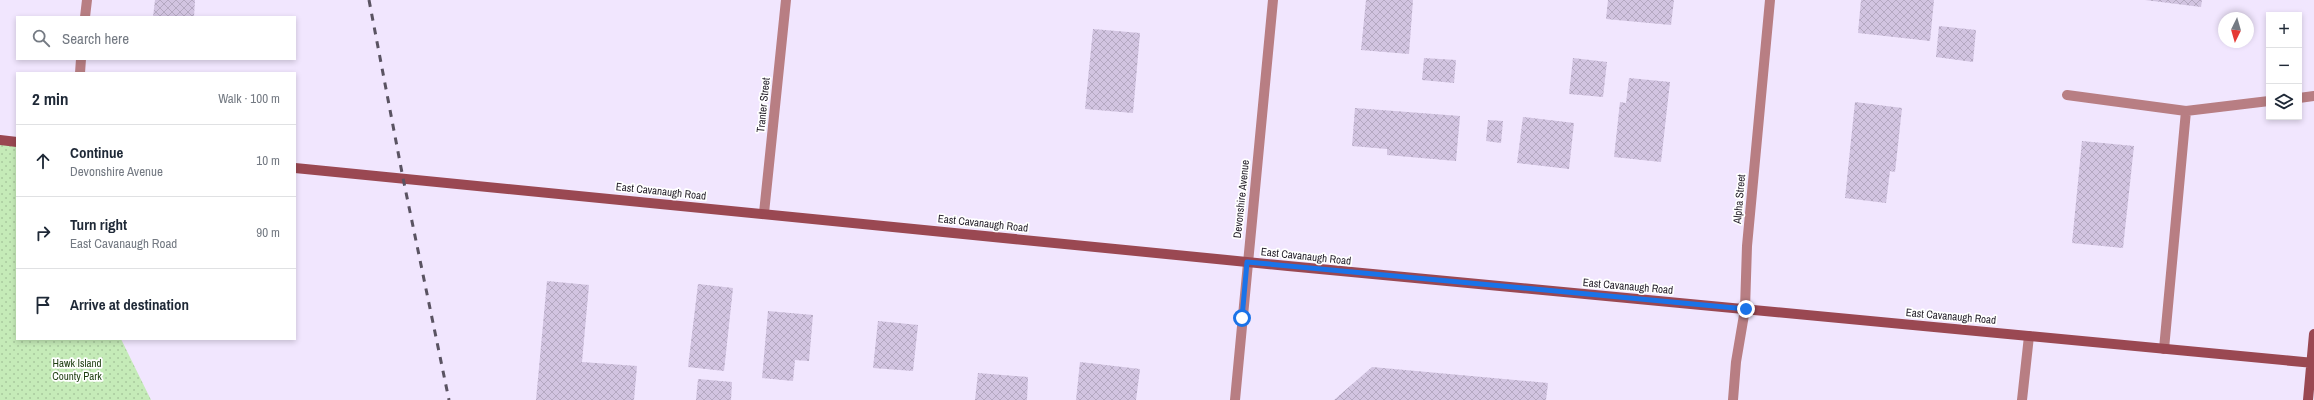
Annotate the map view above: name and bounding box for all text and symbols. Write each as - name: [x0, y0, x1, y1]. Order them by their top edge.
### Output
- north arrow: [2218, 12, 2254, 48]
- map controls: [2266, 12, 2302, 120]
- button: +: [2266, 12, 2302, 48]
- search box: [16, 16, 296, 60]
- icon: search: [30, 27, 52, 49]
- text: Search here: [62, 28, 129, 49]
- button: −: [2266, 48, 2302, 84]
- street label: Tranter Street: [753, 76, 773, 133]
- button: layers: [2266, 84, 2302, 120]
- text: 2 min: [32, 87, 68, 110]
- text: Walk · 100 m: [218, 90, 280, 107]
- text: Continue: [70, 142, 123, 163]
- icon: ahead: [32, 150, 54, 172]
- text: 10 m: [256, 152, 280, 169]
- street label: Devonshire Avenue: [1230, 159, 1252, 239]
- text: Devonshire Avenue: [70, 163, 163, 180]
- street label: Alpha Street: [1730, 173, 1748, 225]
- street label: East Cavanaugh Road: [615, 179, 707, 203]
- street label: East Cavanaugh Road: [937, 211, 1029, 235]
- text: Turn right: [70, 214, 127, 235]
- icon: right: [32, 222, 54, 244]
- text: 90 m: [256, 224, 280, 241]
- text: East Cavanaugh Road: [70, 235, 177, 252]
- street label: East Cavanaugh Road: [1260, 244, 1352, 268]
- street label: East Cavanaugh Road: [1582, 275, 1674, 297]
- icon: arrive: [32, 294, 54, 316]
- text: Arrive at destination: [70, 294, 189, 315]
- route end: [1737, 300, 1755, 318]
- street label: East Cavanaugh Road: [1905, 305, 1997, 327]
- route start: [1233, 309, 1251, 327]
- park label: Hawk Island County Park: [52, 356, 102, 383]

